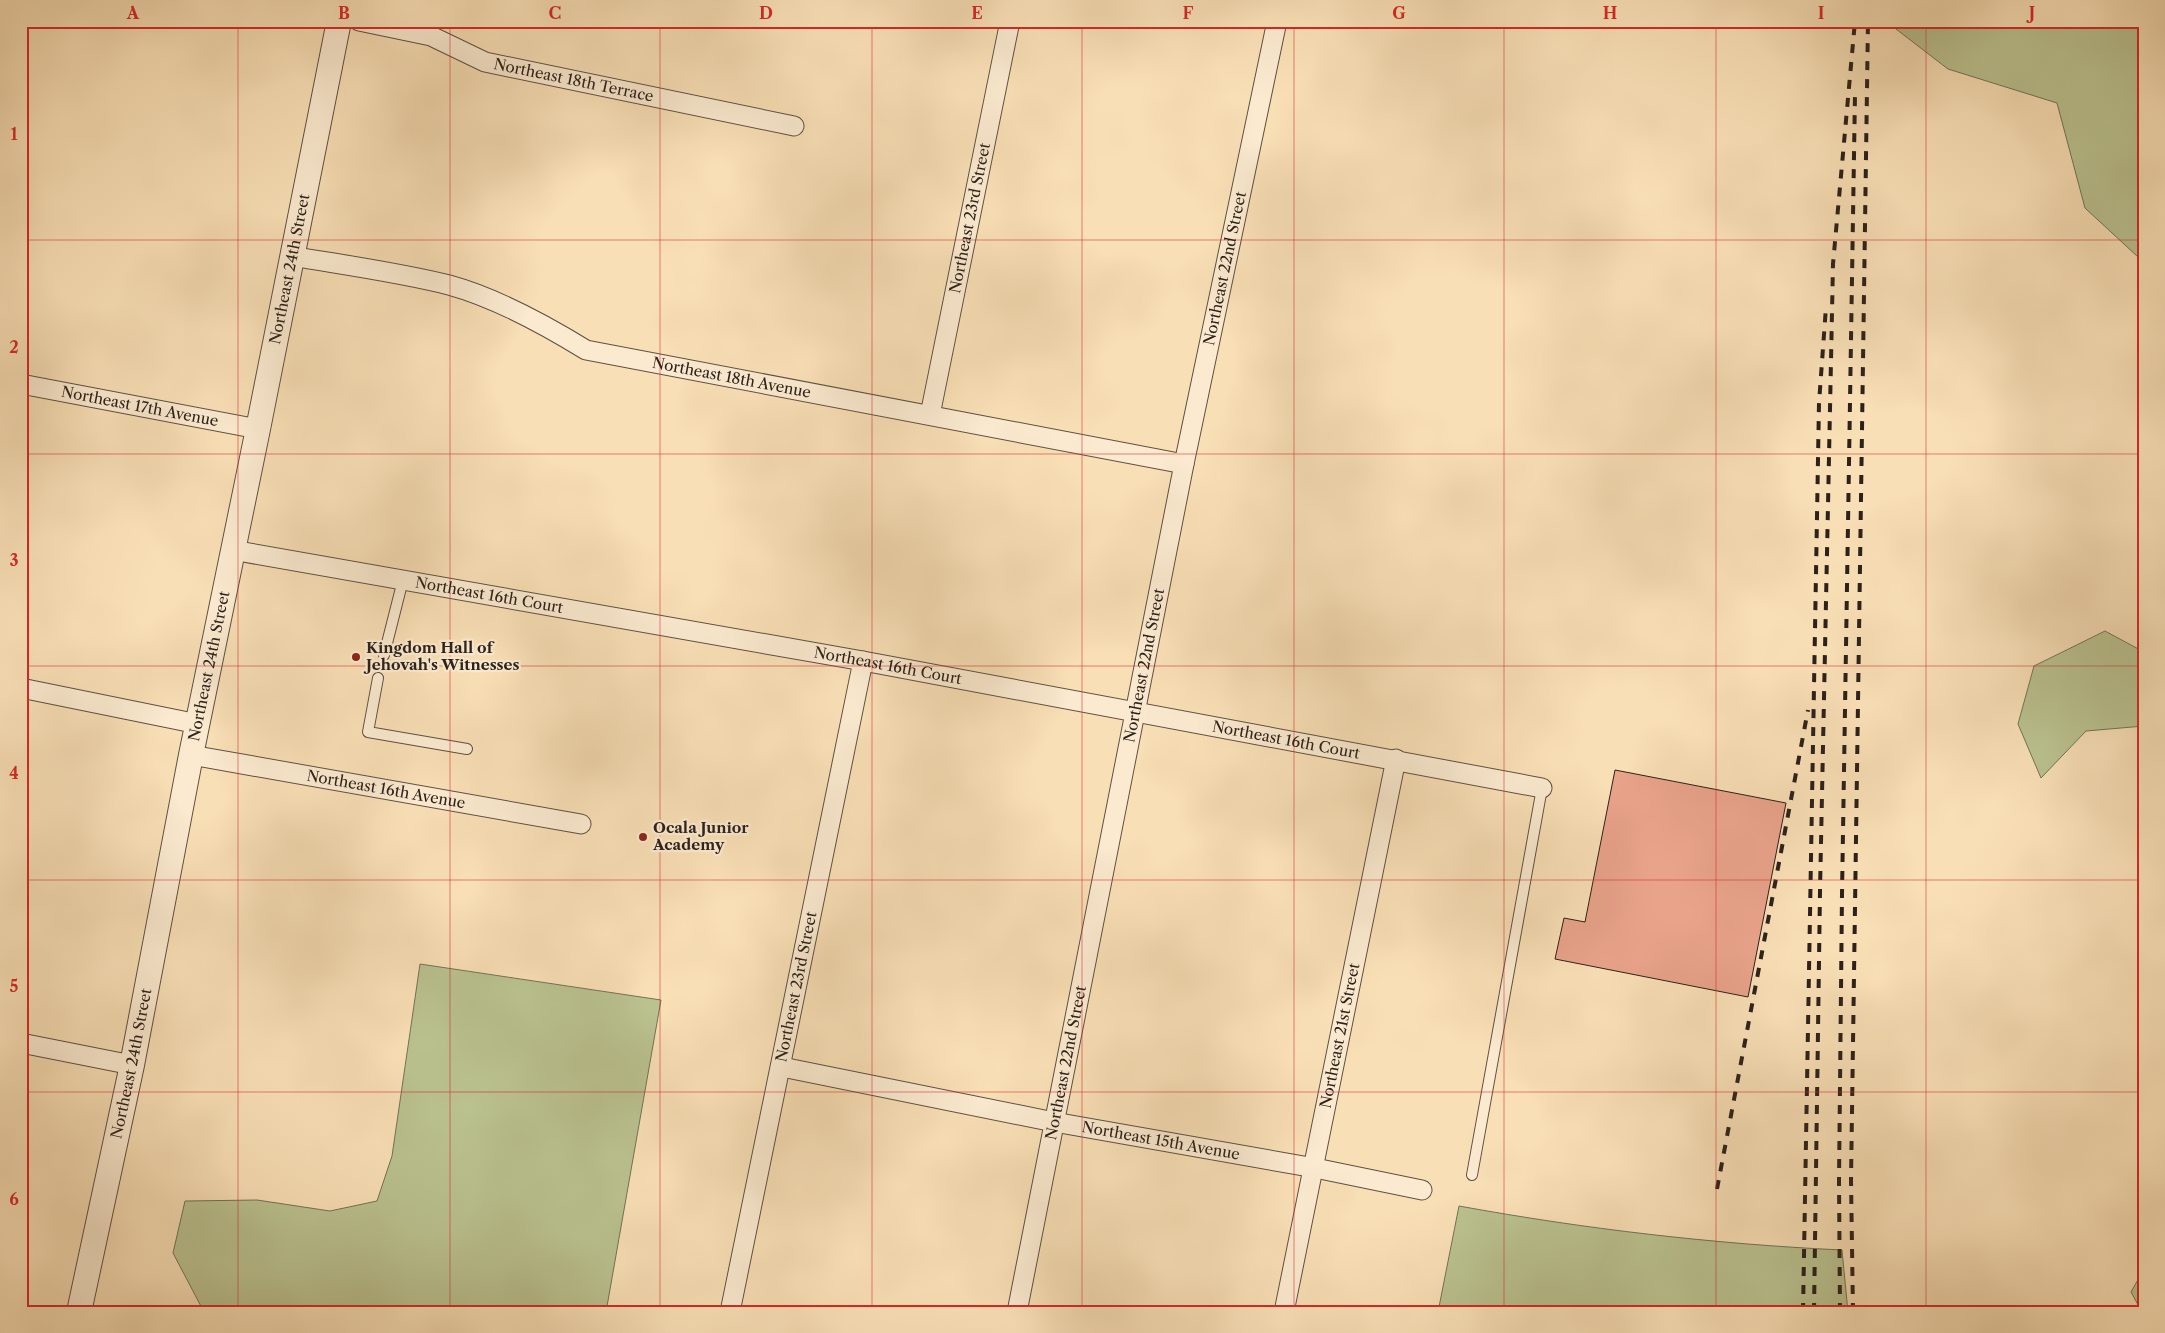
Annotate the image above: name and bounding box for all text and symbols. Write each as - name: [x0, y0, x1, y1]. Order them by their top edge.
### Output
- text: A: [126, 3, 140, 23]
- text: B: [338, 3, 350, 23]
- text: C: [549, 3, 561, 23]
- text: D: [759, 3, 773, 23]
- text: E: [971, 3, 983, 23]
- text: F: [1183, 3, 1194, 23]
- text: G: [1392, 3, 1406, 23]
- text: H: [1603, 3, 1617, 23]
- text: I: [1818, 3, 1825, 23]
- text: J: [2026, 3, 2035, 23]
- street label: Northeast 18th Terrace: [492, 54, 655, 106]
- text: 1: [10, 124, 18, 144]
- street label: Northeast 23rd Street: [945, 140, 994, 295]
- street label: Northeast 22nd Street: [1199, 189, 1250, 347]
- street label: Northeast 24th Street: [265, 192, 314, 346]
- text: 2: [9, 337, 19, 357]
- street label: Northeast 18th Avenue: [651, 353, 813, 402]
- street label: Northeast 17th Avenue: [60, 382, 220, 430]
- text: 3: [9, 550, 19, 570]
- street label: Northeast 16th Court: [414, 572, 565, 617]
- street label: Northeast 22nd Street: [1119, 586, 1168, 744]
- street label: Northeast 24th Street: [184, 588, 234, 743]
- place label: Kingdom Hall of Jehovah's Witnesses: [363, 638, 520, 674]
- street label: Northeast 16th Court: [813, 643, 964, 688]
- marker: Kingdom Hall of Jehovah's Witnesses: [350, 651, 362, 663]
- street label: Northeast 16th Court: [1211, 717, 1362, 763]
- text: 4: [9, 763, 19, 783]
- street label: Northeast 16th Avenue: [305, 766, 467, 812]
- place label: Ocala Junior Academy: [652, 818, 749, 854]
- marker: Ocala Junior Academy: [637, 831, 649, 843]
- street label: Northeast 23rd Street: [771, 909, 821, 1064]
- street label: Northeast 21st Street: [1316, 961, 1364, 1110]
- text: 5: [10, 976, 19, 996]
- street label: Northeast 22nd Street: [1041, 983, 1090, 1141]
- street label: Northeast 24th Street: [106, 986, 156, 1140]
- street label: Northeast 15th Avenue: [1080, 1117, 1241, 1164]
- text: 6: [9, 1189, 19, 1209]

